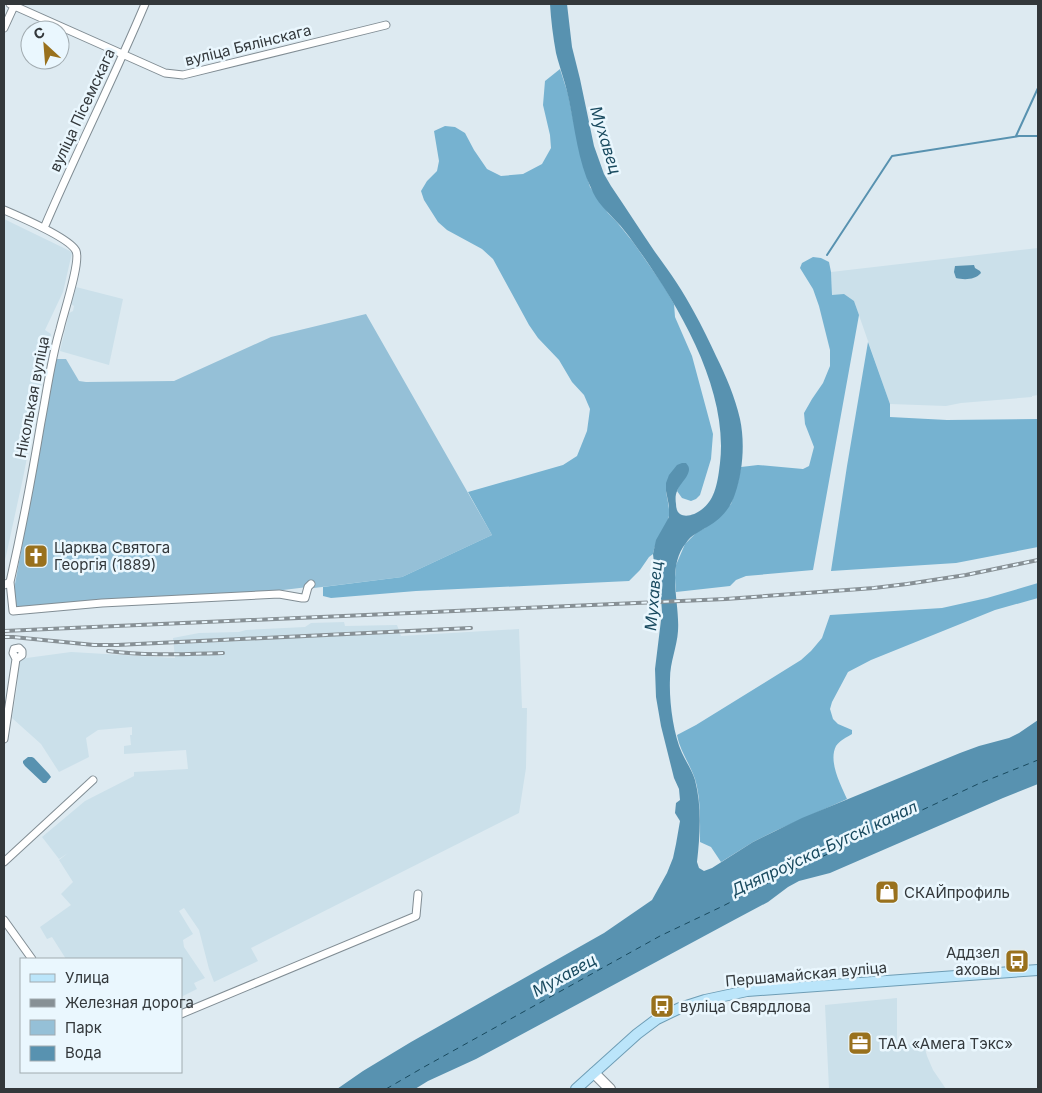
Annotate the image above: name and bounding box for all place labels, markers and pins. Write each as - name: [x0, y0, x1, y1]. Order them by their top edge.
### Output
- place label: Царква Святога Георгія (1889): [54, 538, 170, 574]
- church icon: Царква Святога Георгія (1889): [23, 543, 49, 569]
- shop icon: СКАЙпрофиль: [874, 879, 900, 905]
- place label: СКАЙпрофиль: [904, 883, 1010, 902]
- place label: Аддзел аховы: [946, 943, 1000, 979]
- bus stop icon: Аддзел аховы: [1004, 948, 1030, 974]
- bus stop icon: вуліца Свярдлова: [649, 993, 675, 1019]
- place label: вуліца Свярдлова: [680, 997, 811, 1016]
- office icon: ТАА «Амега Тэкс»: [847, 1030, 873, 1056]
- place label: ТАА «Амега Тэкс»: [878, 1034, 1013, 1053]

